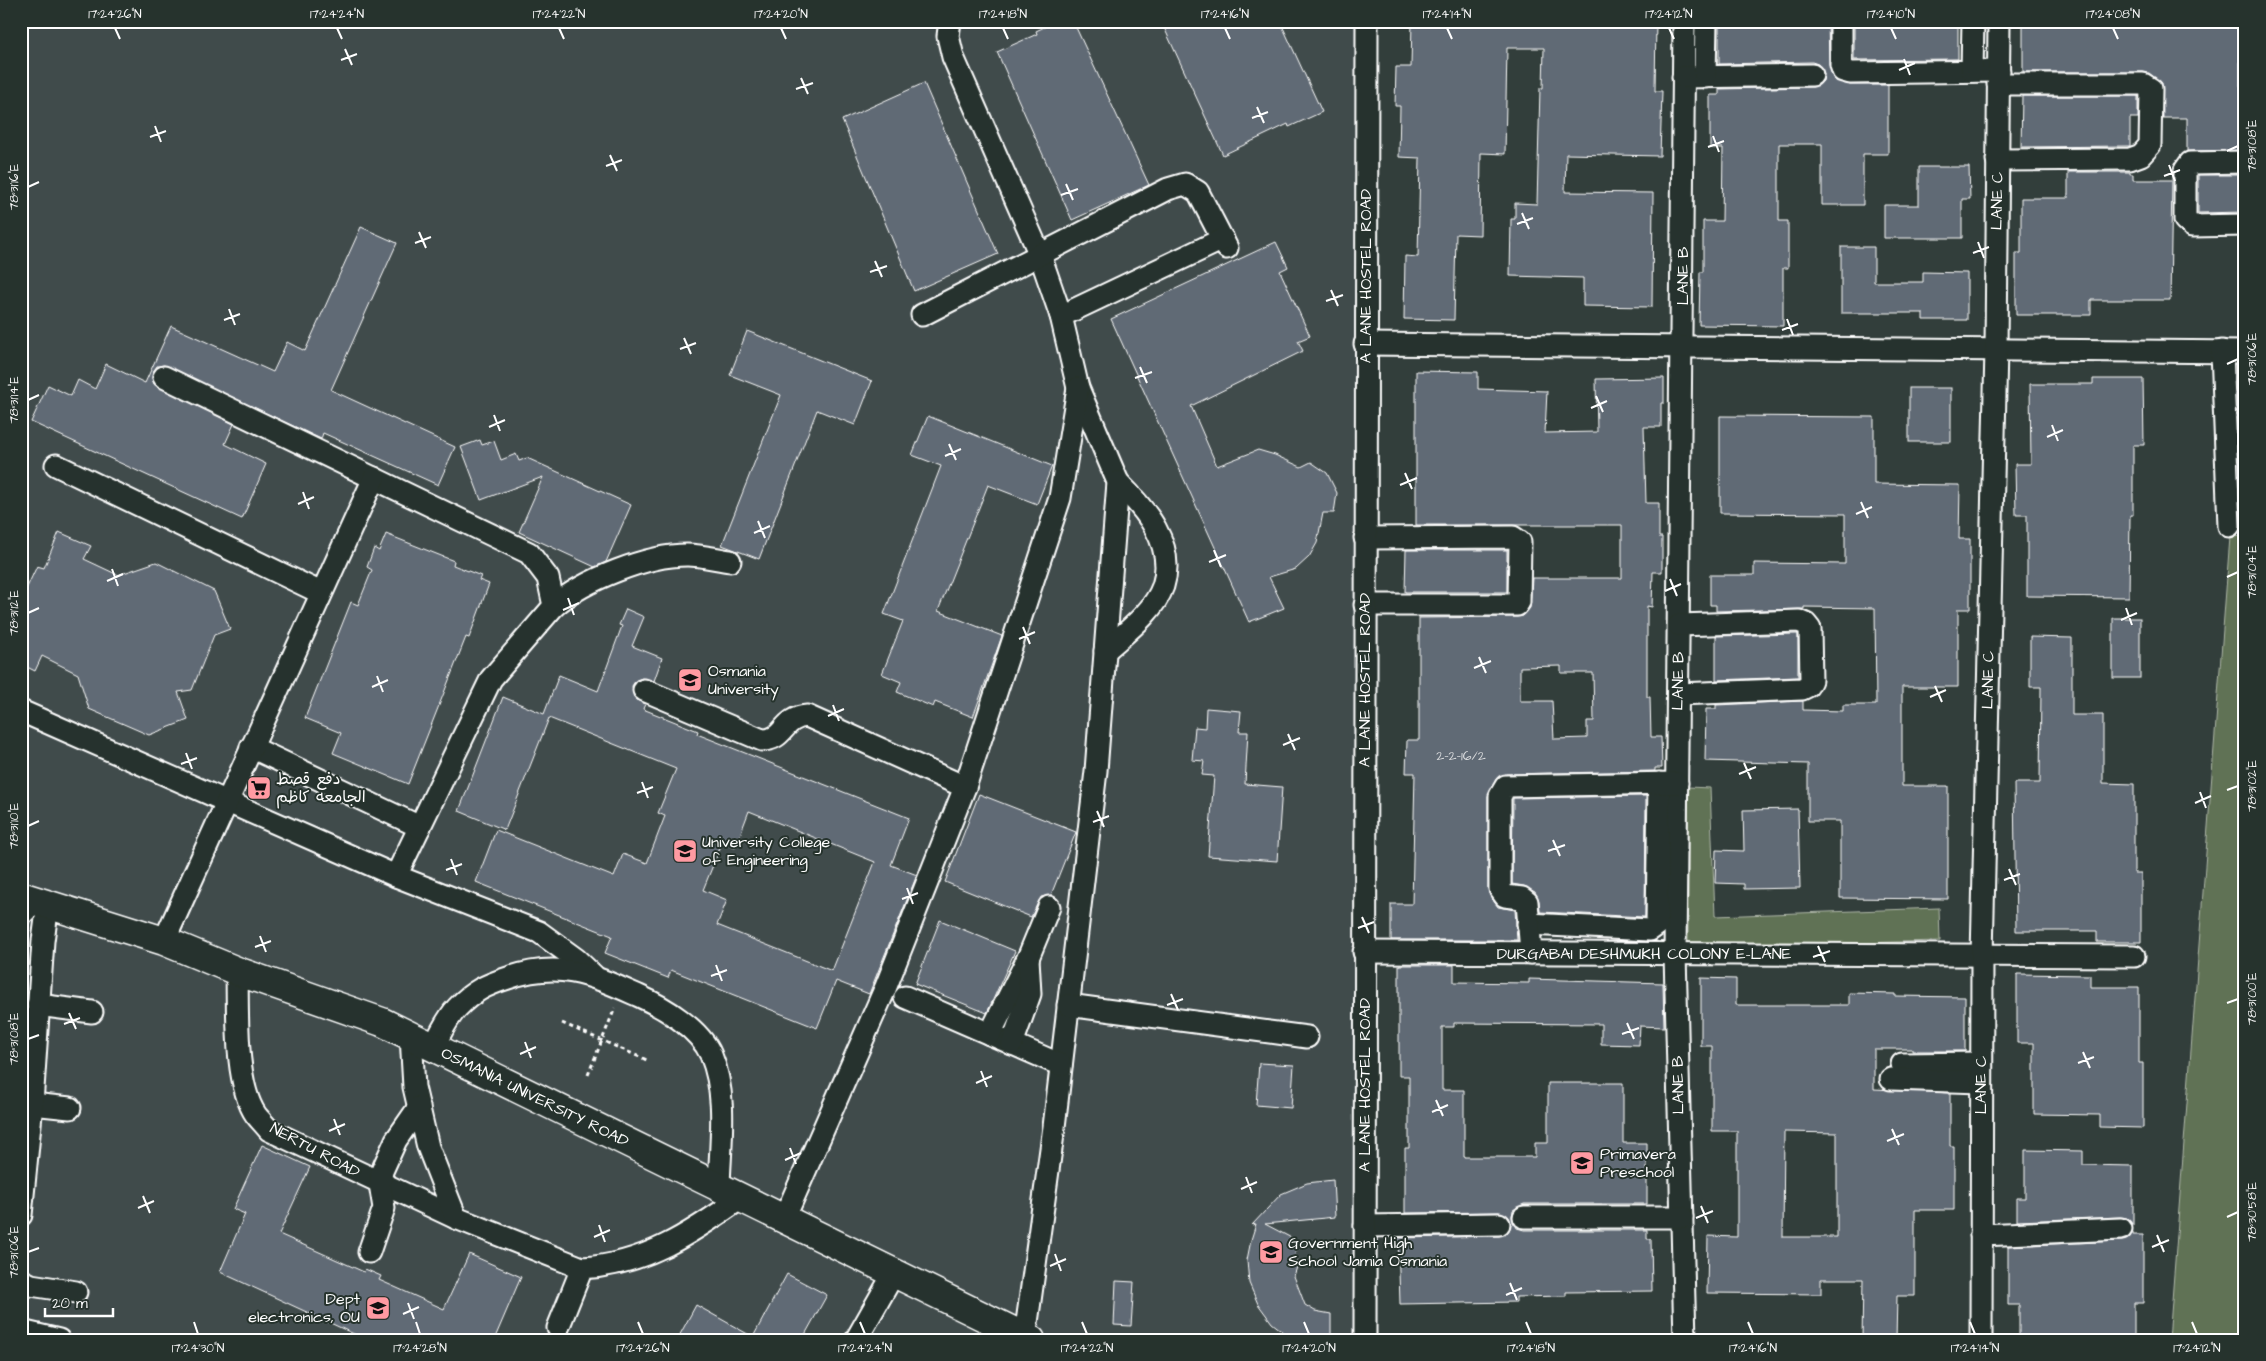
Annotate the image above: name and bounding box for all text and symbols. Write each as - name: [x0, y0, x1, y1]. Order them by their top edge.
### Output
- text: 17°24'26"N: [88, 6, 142, 23]
- text: 17°24'24"N: [310, 6, 364, 23]
- text: 17°24'22"N: [533, 6, 586, 23]
- text: 17°24'20"N: [754, 6, 808, 23]
- text: 17°24'18"N: [979, 6, 1028, 23]
- text: 17°24'16"N: [1201, 6, 1249, 23]
- text: 17°24'14"N: [1423, 6, 1472, 23]
- text: 17°24'12"N: [1645, 6, 1693, 23]
- text: 17°24'10"N: [1867, 6, 1915, 23]
- text: 17°24'08"N: [2086, 6, 2141, 23]
- text: 78°31'08"E: [2244, 120, 2261, 172]
- text: 78°31'16"E: [6, 164, 23, 210]
- street label: LANE C: [1985, 172, 2009, 230]
- street label: A LANE HOSTEL ROAD: [1355, 189, 1377, 363]
- street label: LANE B: [1672, 246, 1694, 305]
- text: 78°31'06"E: [2244, 333, 2261, 385]
- text: 78°31'14"E: [6, 376, 23, 424]
- text: 78°31'04"E: [2244, 545, 2261, 599]
- text: 78°31'12"E: [6, 590, 23, 636]
- street label: A LANE HOSTEL ROAD: [1354, 593, 1376, 767]
- street label: LANE B: [1666, 651, 1690, 710]
- street label: LANE C: [1976, 651, 2000, 709]
- place label: Osmania University: [708, 660, 779, 701]
- school or university icon: Osmania University: [677, 667, 703, 693]
- house number: 2-2-16/2: [1436, 746, 1486, 766]
- text: 78°31'02"E: [2244, 760, 2261, 812]
- place label: دفع قصط الجامعه كاظم: [276, 768, 366, 809]
- supermarket icon: دفع قصط الجامعه كاظم: [246, 775, 272, 801]
- text: 78°31'10"E: [6, 803, 23, 849]
- place label: University College of Engineering: [702, 831, 831, 872]
- school or university icon: University College of Engineering: [672, 838, 698, 864]
- street label: DURGABAI DESHMUKH COLONY E-LANE: [1497, 943, 1792, 965]
- text: 78°31'00"E: [2244, 973, 2261, 1025]
- street label: A LANE HOSTEL ROAD: [1354, 998, 1376, 1172]
- text: 78°31'08"E: [6, 1013, 23, 1065]
- street label: OSMANIA UNIVERSITY ROAD: [437, 1042, 633, 1152]
- street label: LANE B: [1666, 1055, 1690, 1114]
- street label: LANE C: [1970, 1056, 1992, 1114]
- street label: NERTU ROAD: [266, 1117, 364, 1183]
- place label: Primavera Preschool: [1600, 1143, 1676, 1183]
- school or university icon: Primavera Preschool: [1569, 1150, 1595, 1176]
- text: 78°30'58"E: [2244, 1182, 2261, 1242]
- text: 78°31'06"E: [6, 1226, 23, 1278]
- place label: Government High School Jamia Osmania: [1288, 1232, 1447, 1272]
- school or university icon: Government High School Jamia Osmania: [1258, 1239, 1284, 1265]
- scale bar: [45, 1286, 112, 1318]
- place label: Dept electronics, OU: [248, 1288, 361, 1328]
- text: 20 m: [52, 1293, 88, 1314]
- school or university icon: Dept electronics, OU: [365, 1295, 391, 1321]
- text: 17°24'30"N: [172, 1340, 225, 1357]
- text: 17°24'28"N: [393, 1340, 447, 1357]
- text: 17°24'26"N: [616, 1340, 670, 1357]
- text: 17°24'24"N: [838, 1340, 892, 1357]
- text: 17°24'22"N: [1061, 1340, 1114, 1357]
- text: 17°24'20"N: [1282, 1340, 1336, 1357]
- text: 17°24'18"N: [1507, 1340, 1556, 1357]
- text: 17°24'16"N: [1729, 1340, 1777, 1357]
- text: 17°24'14"N: [1951, 1340, 2000, 1357]
- text: 17°24'12"N: [2173, 1340, 2221, 1357]

